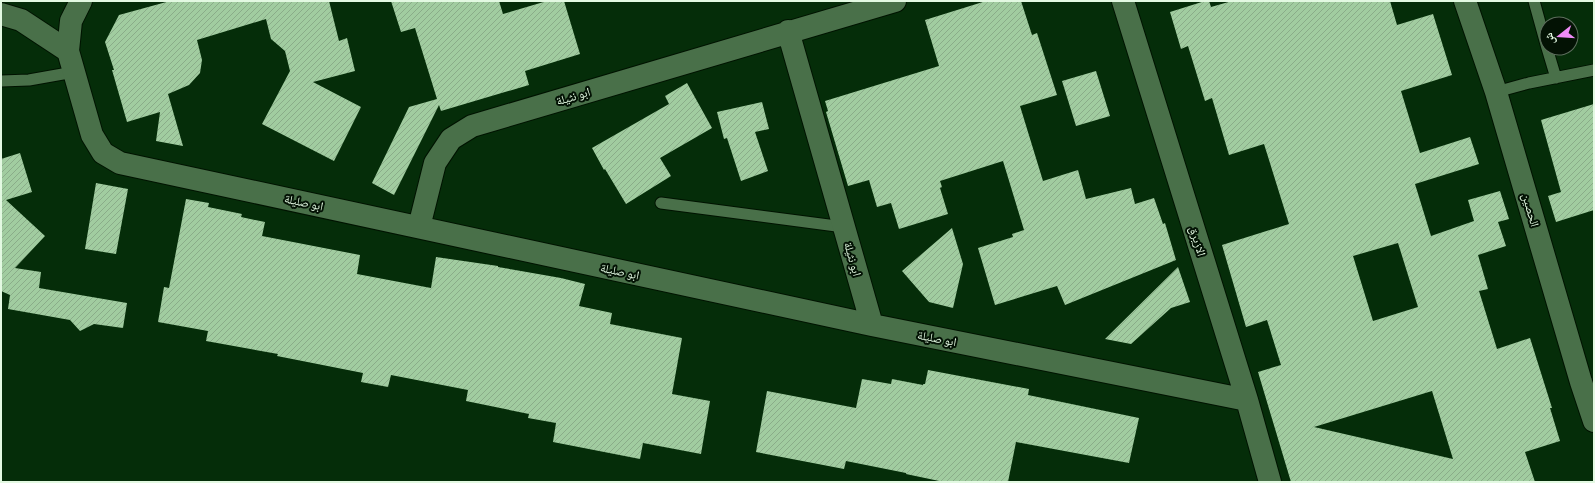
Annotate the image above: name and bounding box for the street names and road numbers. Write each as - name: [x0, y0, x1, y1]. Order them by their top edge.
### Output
- street label: ابو نثيلة: [554, 84, 592, 109]
- street label: ابو صليلة: [283, 191, 325, 214]
- street label: الحصين: [1519, 192, 1543, 229]
- street label: الازيرق: [1186, 224, 1210, 258]
- street label: ابو نثيلة: [841, 240, 865, 278]
- street label: ابو صليلة: [599, 260, 641, 283]
- street label: ابو صليلة: [916, 327, 958, 350]

